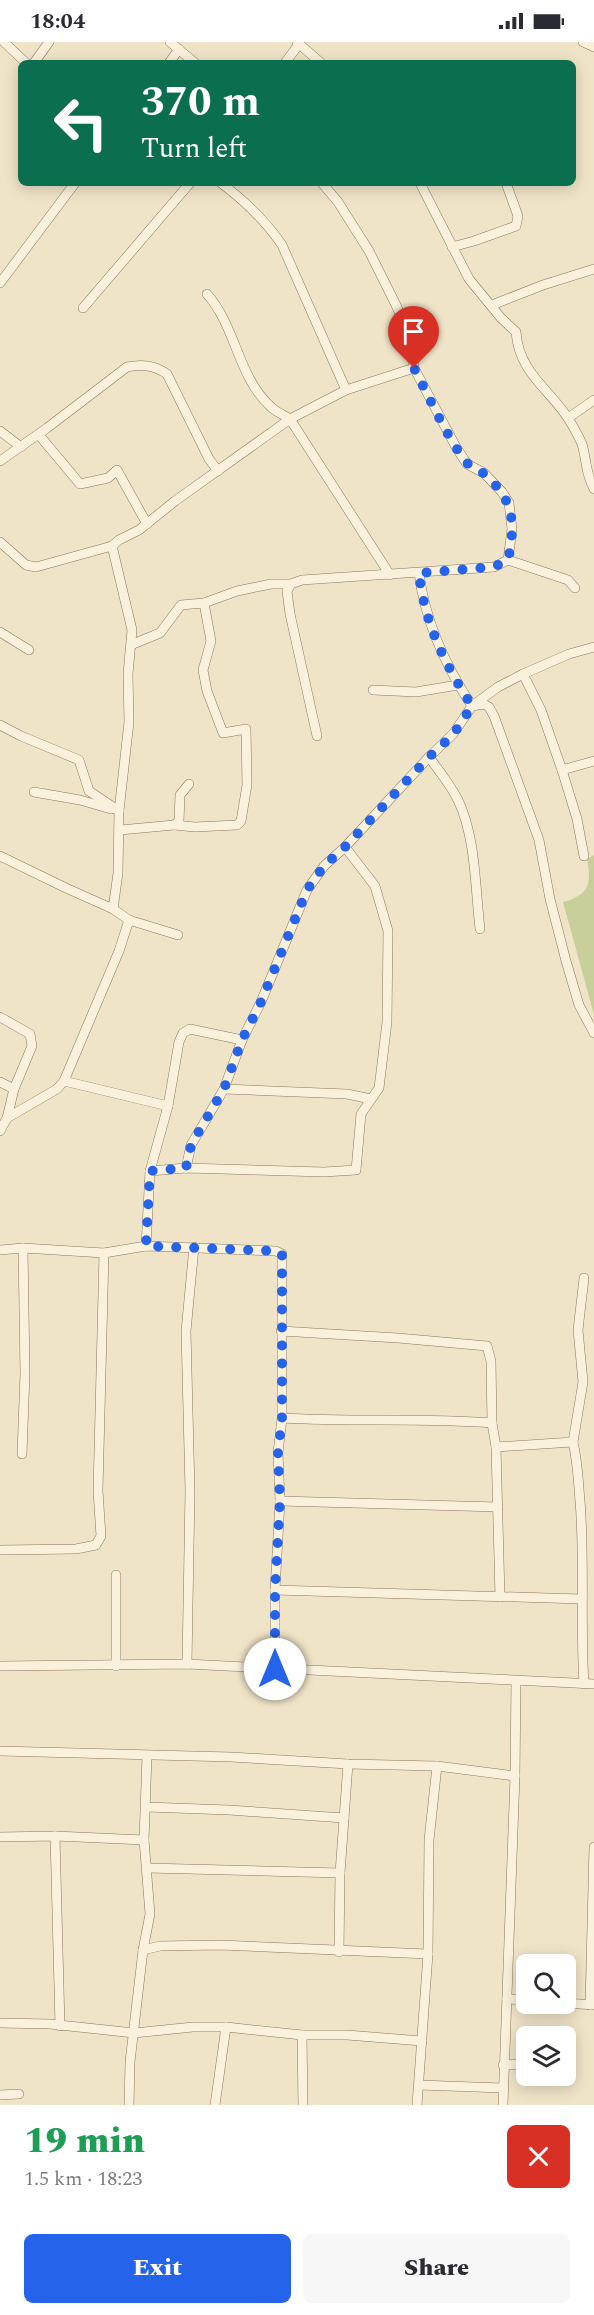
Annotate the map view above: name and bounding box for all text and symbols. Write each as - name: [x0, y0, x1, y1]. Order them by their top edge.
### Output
- text: 18:04: [30, 5, 85, 38]
- text: 370 m: [141, 71, 260, 134]
- icon: left: [42, 84, 120, 162]
- text: Turn left: [141, 128, 247, 170]
- pin: [388, 306, 439, 368]
- icon: arrive: [397, 315, 430, 348]
- position arrow: [243, 1637, 307, 1701]
- map controls: [516, 1954, 576, 2086]
- button: search: [516, 1954, 576, 2014]
- button: layers: [516, 2026, 576, 2086]
- text: 19 min: [24, 2114, 145, 2169]
- button: close: [507, 2125, 570, 2188]
- text: 1.5 km · 18:23: [24, 2164, 142, 2194]
- button: Exit: [24, 2234, 291, 2303]
- button: Share: [303, 2234, 570, 2303]

